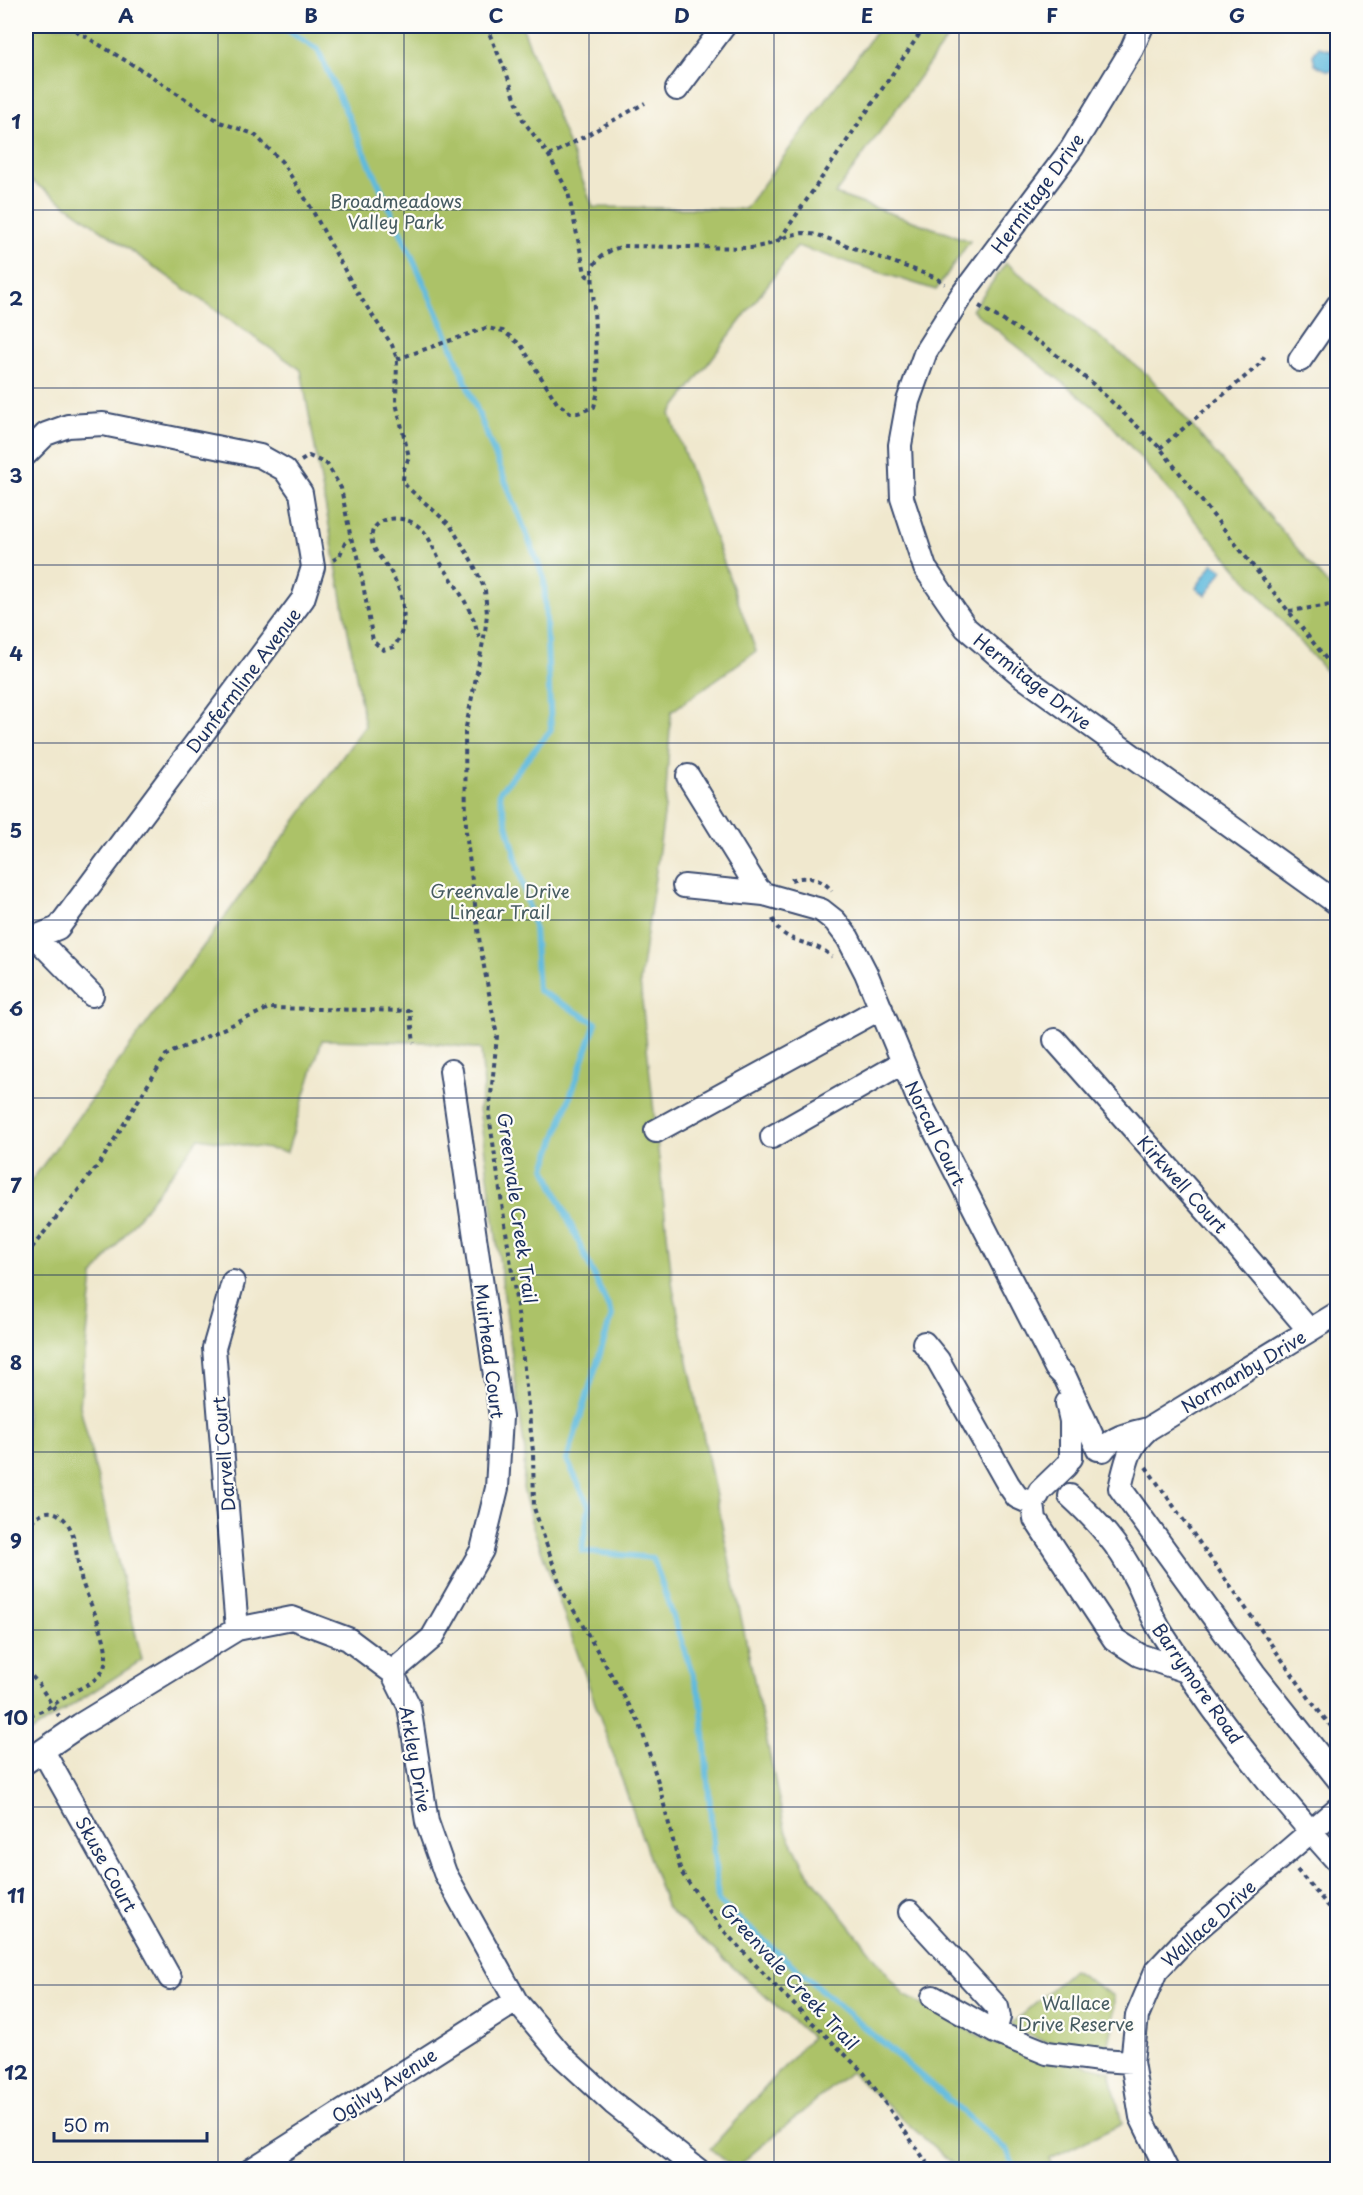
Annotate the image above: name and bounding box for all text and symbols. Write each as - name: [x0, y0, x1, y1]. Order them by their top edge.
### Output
- text: A: [118, 0, 134, 30]
- text: B: [304, 0, 318, 30]
- text: C: [488, 0, 504, 30]
- text: D: [674, 0, 690, 30]
- text: E: [861, 0, 873, 30]
- text: F: [1046, 0, 1058, 30]
- text: G: [1229, 0, 1245, 30]
- text: 1: [11, 106, 21, 136]
- street label: Hermitage Drive: [984, 127, 1090, 259]
- park label: Broadmeadows Valley Park: [330, 187, 462, 235]
- text: 2: [9, 283, 23, 313]
- text: 3: [9, 460, 23, 490]
- street label: Dunfermline Avenue: [179, 601, 307, 758]
- street label: Hermitage Drive: [968, 626, 1098, 736]
- text: 4: [9, 638, 23, 668]
- text: 5: [10, 815, 22, 845]
- park label: Greenvale Drive Linear Trail: [430, 877, 570, 925]
- text: 6: [9, 993, 23, 1023]
- street label: Norcal Court: [899, 1076, 973, 1190]
- street label: Greenvale Creek Trail: [491, 1111, 545, 1305]
- street label: Kirkwell Court: [1132, 1129, 1234, 1239]
- text: 7: [10, 1170, 22, 1200]
- street label: Muirhead Court: [468, 1282, 512, 1420]
- street label: Normanby Drive: [1175, 1323, 1311, 1419]
- text: 8: [10, 1347, 22, 1377]
- street label: Darvell Court: [205, 1395, 241, 1513]
- text: 9: [10, 1525, 22, 1555]
- street label: Barrymore Road: [1146, 1617, 1250, 1749]
- text: 10: [4, 1702, 28, 1732]
- street label: Arkley Drive: [393, 1704, 439, 1814]
- street label: Skuse Court: [70, 1811, 144, 1917]
- street label: Wallace Drive: [1155, 1873, 1261, 1973]
- text: 11: [7, 1880, 25, 1910]
- street label: Greenvale Creek Trail: [715, 1896, 865, 2056]
- park label: Wallace Drive Reserve: [1018, 1989, 1134, 2037]
- street label: Ogilvy Avenue: [326, 2041, 442, 2129]
- text: 12: [4, 2057, 28, 2087]
- scale bar: [54, 2105, 207, 2143]
- text: 50 m: [63, 2111, 110, 2138]

